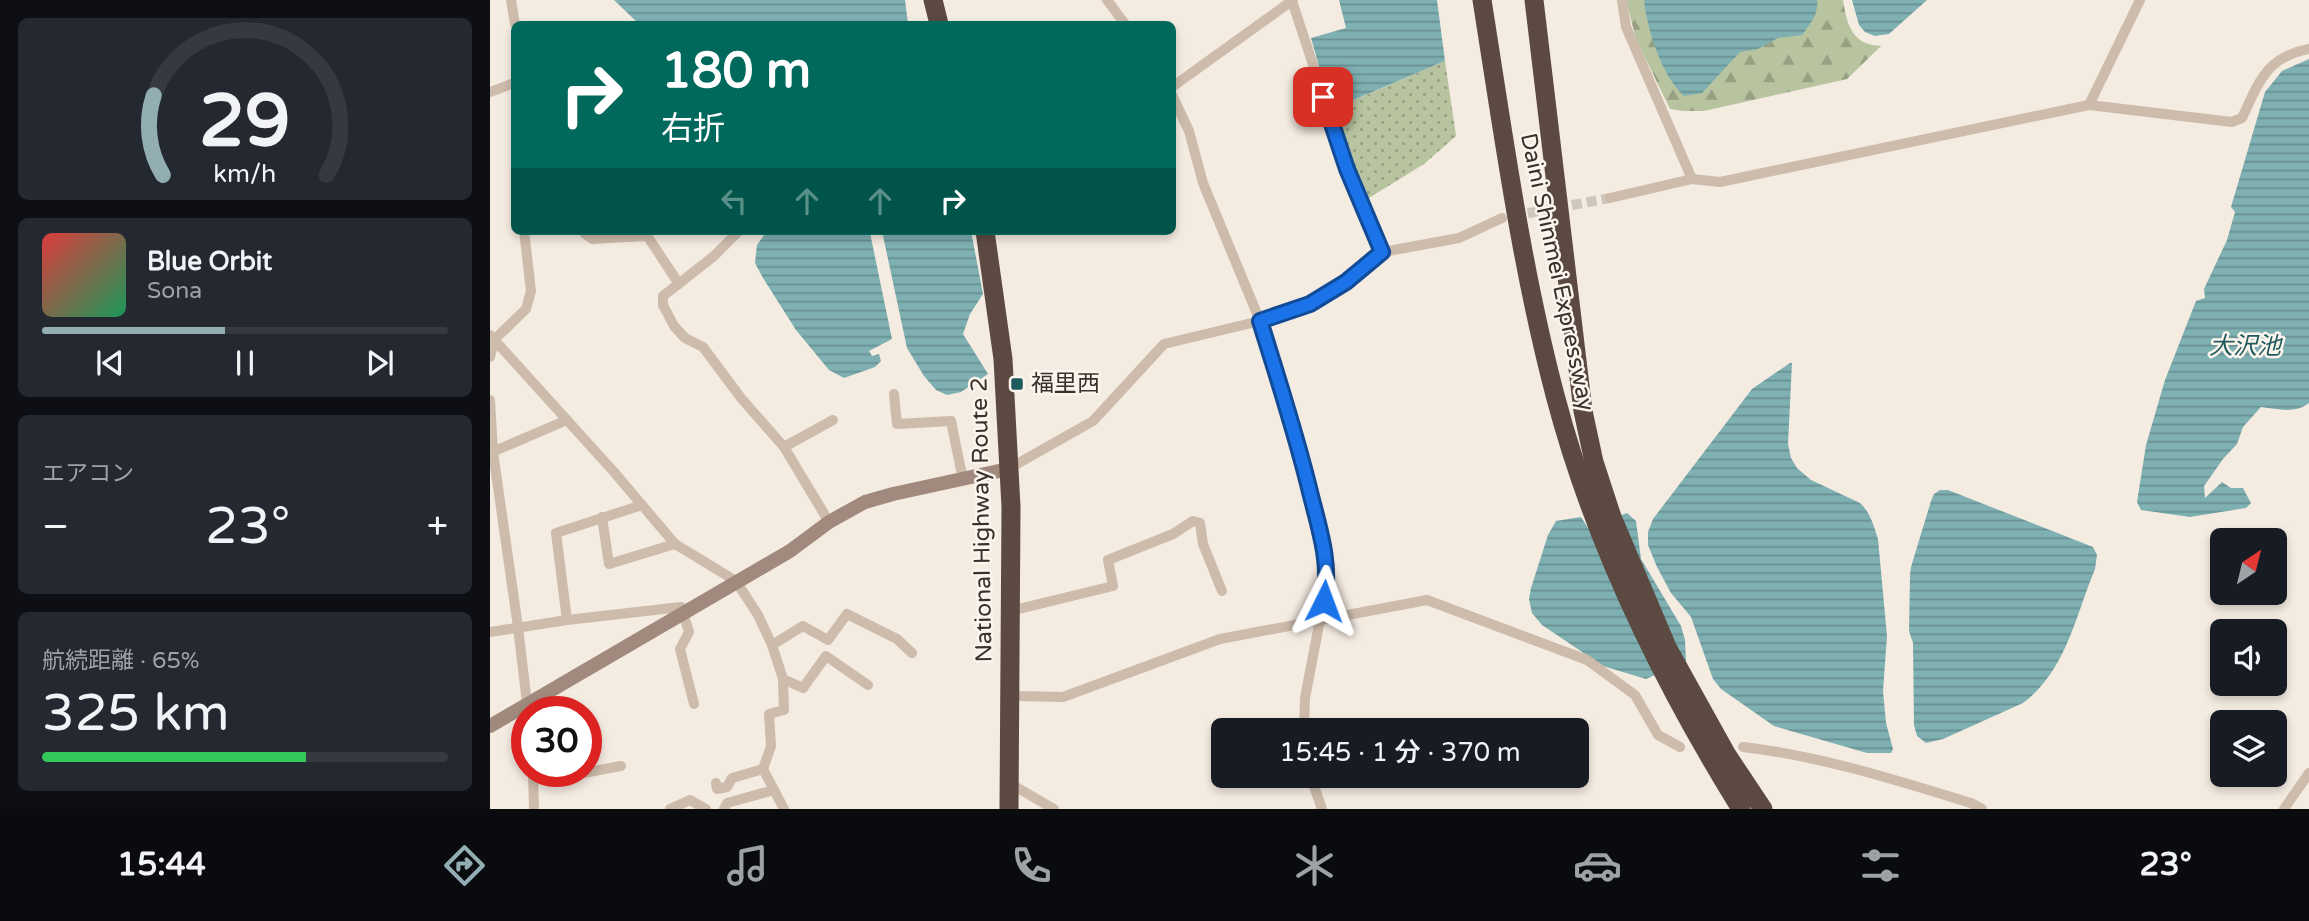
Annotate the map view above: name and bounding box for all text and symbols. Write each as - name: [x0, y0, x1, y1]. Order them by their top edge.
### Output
- text: 180 m: [661, 42, 811, 101]
- icon: right: [546, 49, 637, 140]
- pin: [1293, 67, 1353, 127]
- text: 29: [199, 78, 291, 166]
- icon: arrive: [1304, 78, 1342, 116]
- text: 右折: [661, 110, 725, 148]
- street label: Daini Shinmei Expressway: [1514, 131, 1600, 413]
- text: km/h: [214, 159, 276, 189]
- icon: left: [715, 182, 753, 220]
- icon: ahead: [788, 182, 826, 220]
- icon: ahead: [861, 182, 899, 220]
- icon: right: [934, 182, 972, 220]
- text: Blue Orbit: [147, 246, 272, 277]
- text: Sona: [147, 277, 202, 305]
- water label: 大沢池: [2209, 332, 2283, 361]
- icon: previous: [91, 344, 129, 382]
- icon: pause: [226, 344, 264, 382]
- icon: next: [361, 344, 399, 382]
- place label: 福里西: [1031, 370, 1100, 398]
- marker: 福里西: [1009, 376, 1025, 392]
- street label: National Highway Route 2: [966, 377, 998, 663]
- text: エアコン: [42, 460, 134, 488]
- text: 23°: [205, 495, 290, 558]
- text: −: [42, 504, 69, 550]
- text: +: [427, 504, 448, 550]
- north arrow: [2210, 528, 2287, 606]
- map controls: [2210, 528, 2287, 787]
- position arrow: [1287, 564, 1361, 638]
- button: sound: [2210, 619, 2287, 696]
- text: 航続距離 · 65%: [42, 647, 200, 675]
- text: 325 km: [42, 682, 230, 745]
- speed limit sign: 30: [511, 696, 602, 787]
- button: layers: [2210, 710, 2287, 787]
- text: 15:45 · 1 分 · 370 m: [1279, 737, 1521, 768]
- icon: directions: [440, 841, 489, 890]
- icon: music: [723, 841, 772, 890]
- icon: phone: [1007, 841, 1056, 890]
- icon: climate: [1290, 841, 1339, 890]
- icon: car: [1573, 841, 1622, 890]
- icon: filters: [1856, 841, 1905, 890]
- text: 15:44: [117, 846, 206, 884]
- text: 23°: [2139, 846, 2192, 884]

